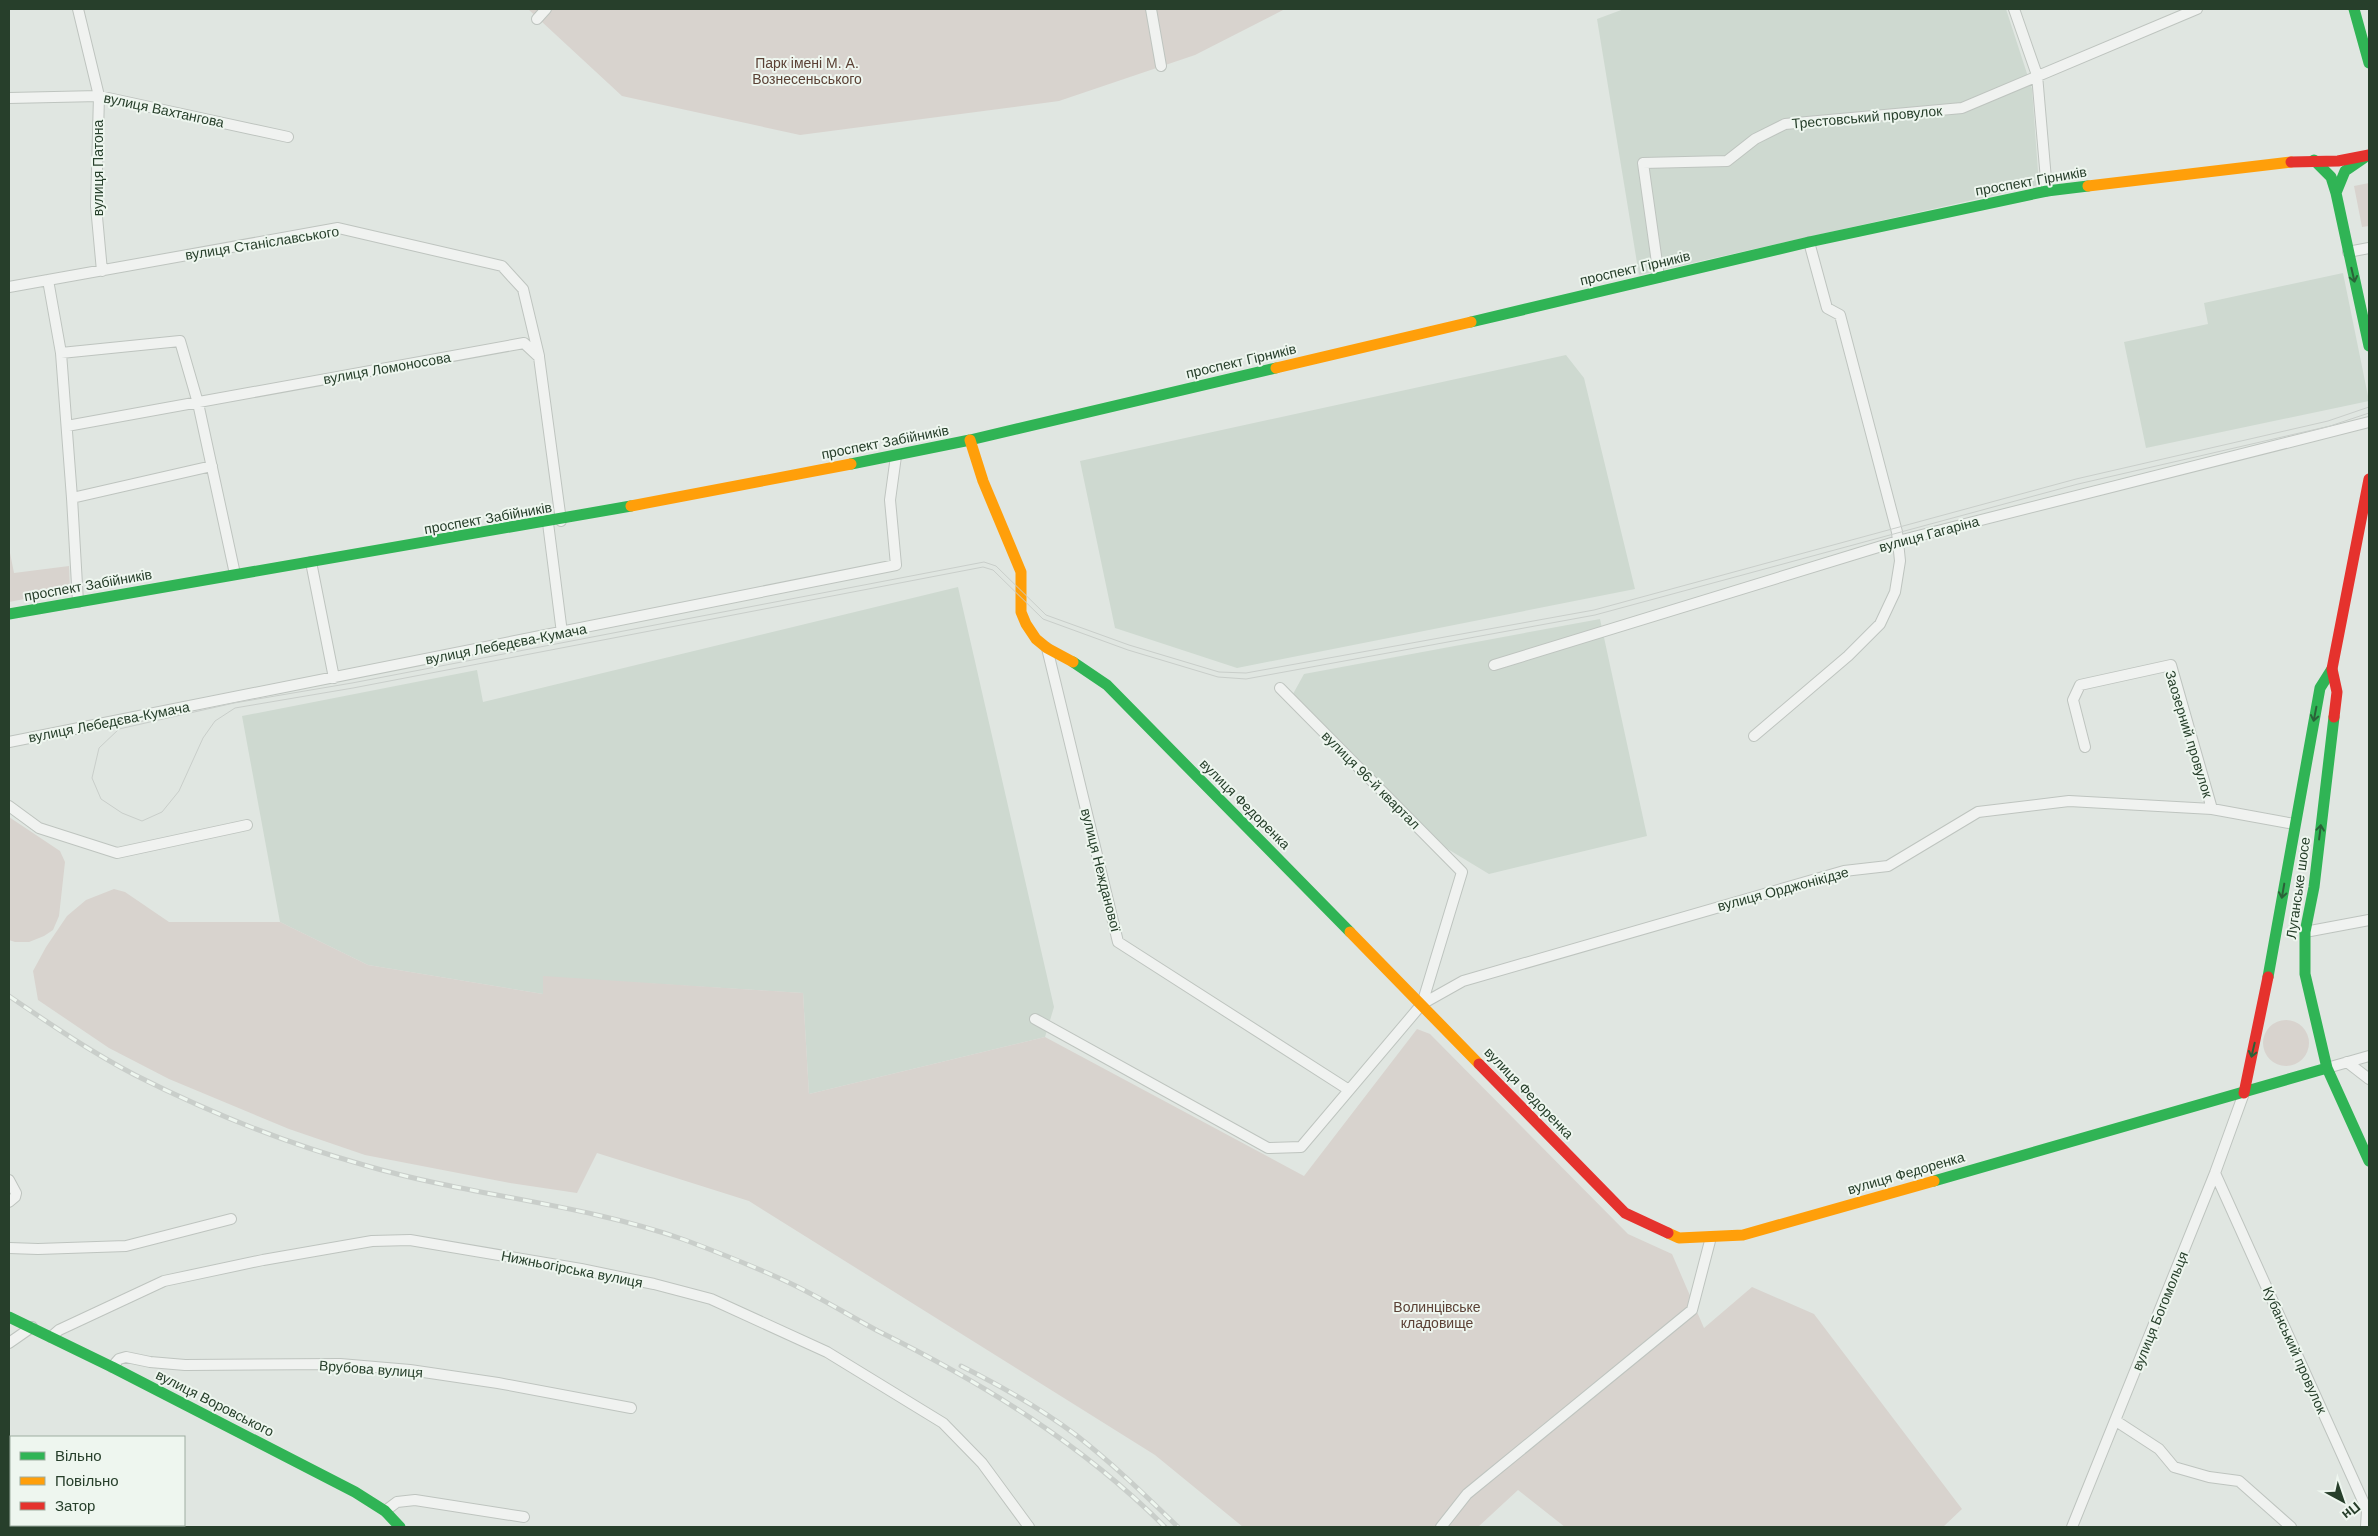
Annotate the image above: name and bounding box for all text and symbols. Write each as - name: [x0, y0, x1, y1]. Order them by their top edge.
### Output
- park label: Парк імені М. А. Вознесеньського: [752, 55, 862, 87]
- street label: вулиця Вахтангова: [102, 89, 226, 131]
- street label: Трестовський провулок: [1791, 102, 1944, 132]
- street label: вулиця Патона: [90, 120, 106, 216]
- street label: проспект Гірників: [1974, 163, 2088, 199]
- street label: вулиця Станіславського: [184, 223, 340, 263]
- street label: проспект Гірників: [1578, 248, 1692, 288]
- one-way arrow: [2349, 266, 2358, 282]
- street label: проспект Гірників: [1184, 341, 1298, 381]
- street label: вулиця Ломоносова: [322, 349, 452, 387]
- street label: проспект Забійників: [820, 422, 950, 462]
- street label: проспект Забійників: [423, 499, 553, 537]
- street label: вулиця Гагаріна: [1877, 513, 1981, 555]
- street label: проспект Забійників: [23, 566, 153, 604]
- street label: вулиця Лебедєва-Кумача: [424, 620, 588, 667]
- street label: Заозерний провулок: [2162, 668, 2216, 800]
- street label: вулиця Лебедєва-Кумача: [27, 698, 191, 745]
- one-way arrow: [2309, 705, 2319, 721]
- street label: вулиця 96-й квартал: [1319, 728, 1423, 832]
- street label: вулиця Федоренка: [1197, 756, 1294, 853]
- street label: вулиця Нежданової: [1078, 807, 1124, 934]
- one-way arrow: [2315, 825, 2325, 841]
- street label: Луганське шосе: [2283, 836, 2313, 940]
- street label: вулиця Орджонікідзе: [1716, 864, 1851, 914]
- one-way arrow: [2277, 882, 2287, 898]
- one-way arrow: [2248, 1042, 2257, 1058]
- street label: вулиця Федоренка: [1481, 1044, 1577, 1142]
- street label: вулиця Федоренка: [1846, 1149, 1967, 1197]
- street label: Нижньогірська вулиця: [500, 1247, 644, 1291]
- street label: вулиця Богомольця: [2129, 1249, 2191, 1373]
- street label: Кубанський провулок: [2260, 1284, 2331, 1417]
- park label: Волинцівське кладовище: [1393, 1299, 1481, 1331]
- street label: Врубова вулиця: [318, 1357, 424, 1381]
- street label: вулиця Воровського: [153, 1366, 277, 1440]
- legend: [10, 1436, 185, 1526]
- text: Вільно: [55, 1447, 102, 1464]
- text: Повільно: [55, 1472, 119, 1489]
- north arrow: [2318, 1476, 2368, 1526]
- text: Затор: [55, 1497, 95, 1514]
- text: Пн: [2339, 1499, 2364, 1523]

